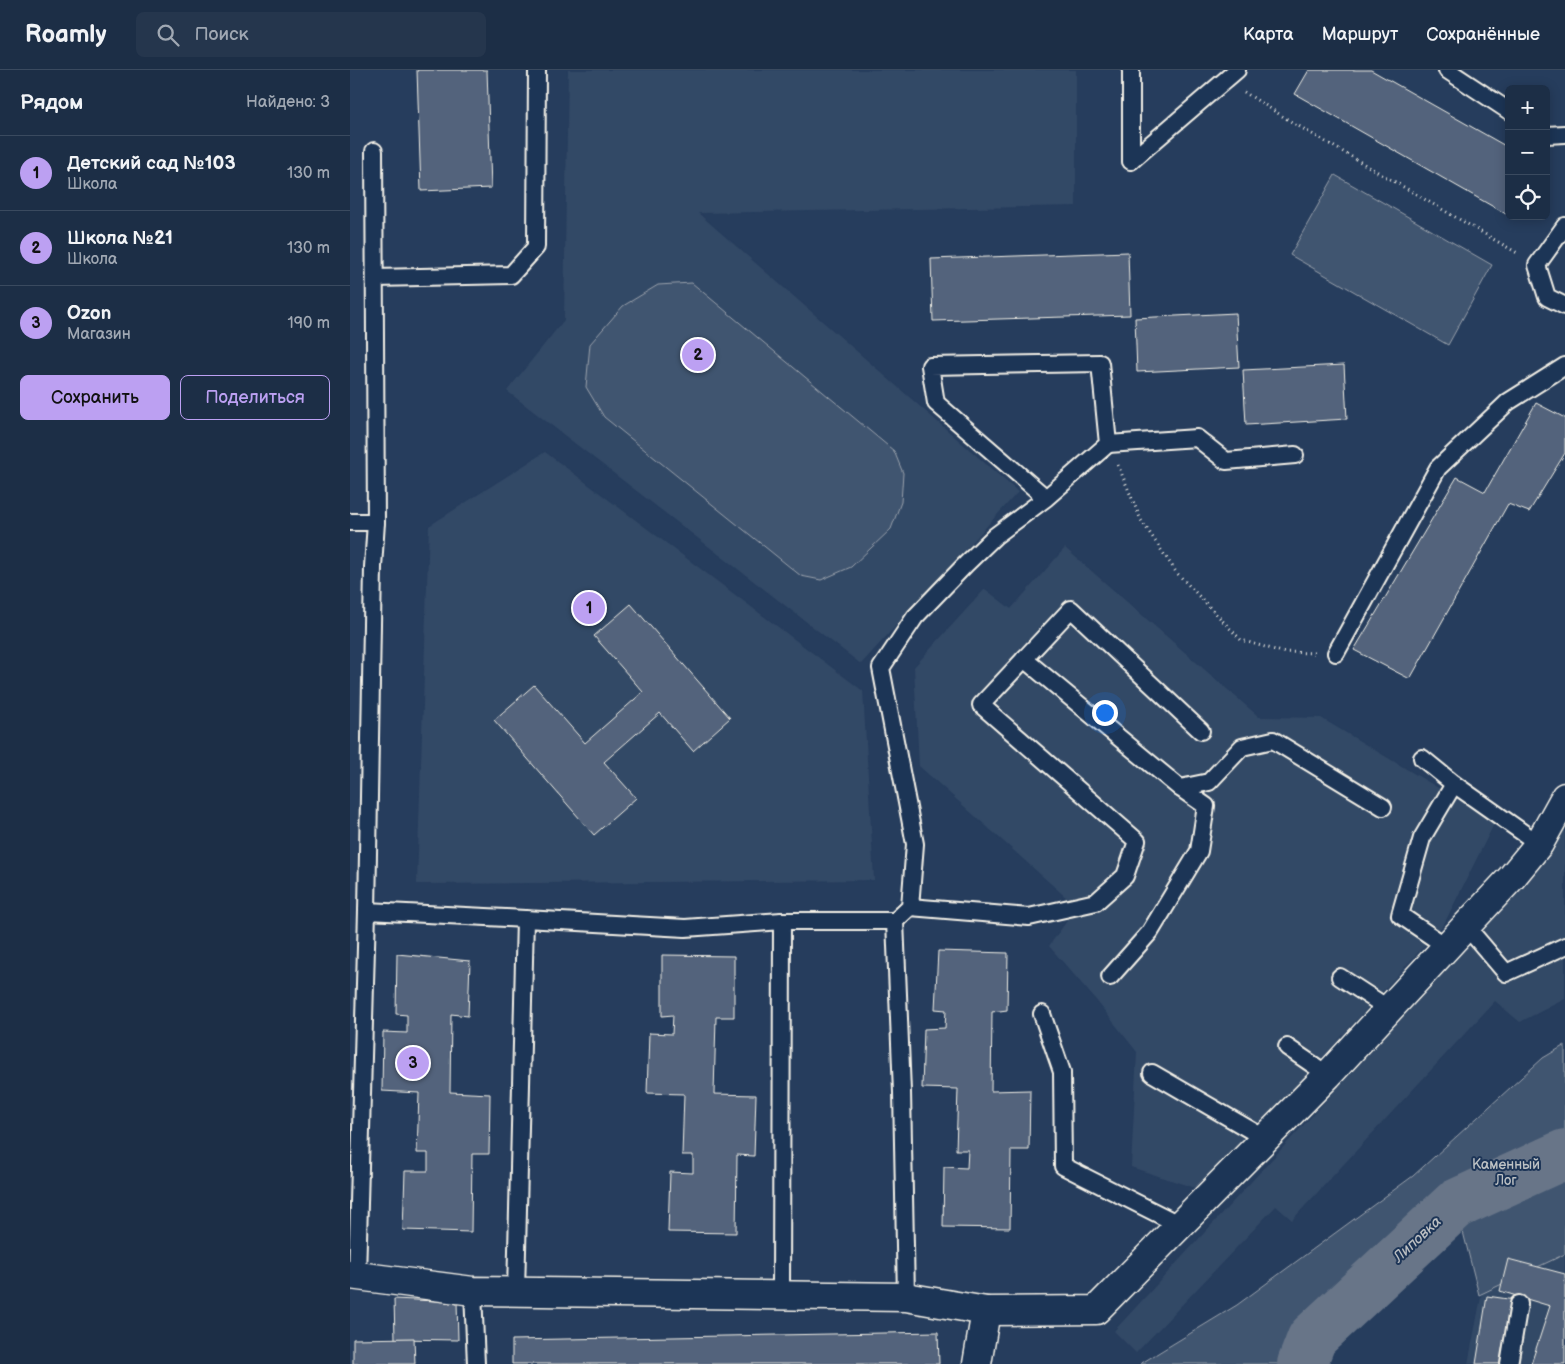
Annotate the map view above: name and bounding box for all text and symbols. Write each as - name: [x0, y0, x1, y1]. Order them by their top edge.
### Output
- search box: [136, 12, 486, 57]
- text: Roamly: [25, 20, 106, 49]
- icon: search: [154, 21, 182, 49]
- text: Поиск: [194, 23, 249, 46]
- text: Карта: [1243, 24, 1294, 45]
- text: Маршрут: [1322, 24, 1398, 45]
- text: Сохранённые: [1426, 24, 1540, 45]
- map controls: [1505, 85, 1550, 220]
- button: +: [1505, 85, 1550, 130]
- text: Рядом: [20, 90, 83, 115]
- text: Найдено: 3: [246, 93, 330, 112]
- button: −: [1505, 130, 1550, 175]
- text: Детский сад №103: [67, 152, 236, 175]
- text: 1: [33, 164, 39, 183]
- text: 130 m: [287, 164, 330, 183]
- text: Школа: [67, 175, 117, 194]
- button: locate: [1505, 175, 1550, 220]
- text: Школа №21: [67, 227, 173, 250]
- text: 2: [31, 239, 41, 258]
- text: 130 m: [287, 239, 330, 258]
- text: Школа: [67, 250, 117, 269]
- text: Ozon: [67, 302, 111, 325]
- text: 3: [31, 314, 41, 333]
- text: 190 m: [288, 314, 330, 333]
- text: Магазин: [67, 325, 131, 344]
- pin: 2: [682, 336, 714, 374]
- button: Сохранить: [20, 375, 170, 420]
- button: Поделиться: [180, 375, 330, 420]
- pin: 1: [573, 589, 605, 627]
- your location: [1092, 700, 1118, 726]
- pin: 3: [397, 1044, 429, 1082]
- park label: Каменный Лог: [1472, 1156, 1540, 1189]
- water label: Липовка: [1388, 1212, 1446, 1267]

